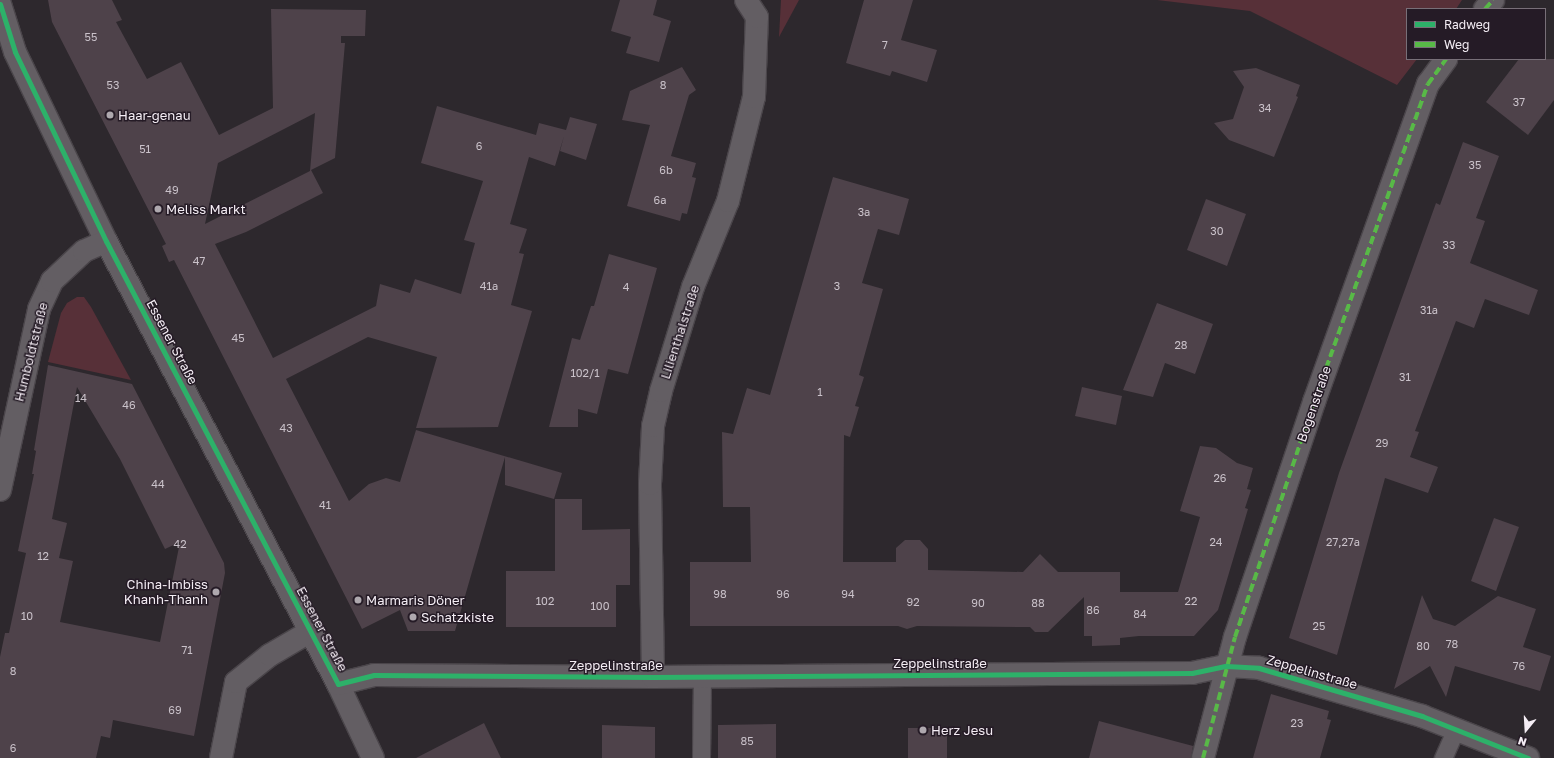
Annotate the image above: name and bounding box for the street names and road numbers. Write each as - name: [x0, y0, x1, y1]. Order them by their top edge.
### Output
- street label: Lilienthalstraße: [657, 283, 703, 381]
- street label: Essener Straße: [143, 297, 201, 387]
- street label: Humboldtstraße: [11, 301, 51, 403]
- street label: Bogenstraße: [1294, 364, 1334, 444]
- street label: Essener Straße: [293, 584, 351, 674]
- street label: Zeppelinstraße: [1265, 652, 1359, 692]
- street label: Zeppelinstraße: [893, 655, 987, 671]
- street label: Zeppelinstraße: [569, 657, 663, 673]

